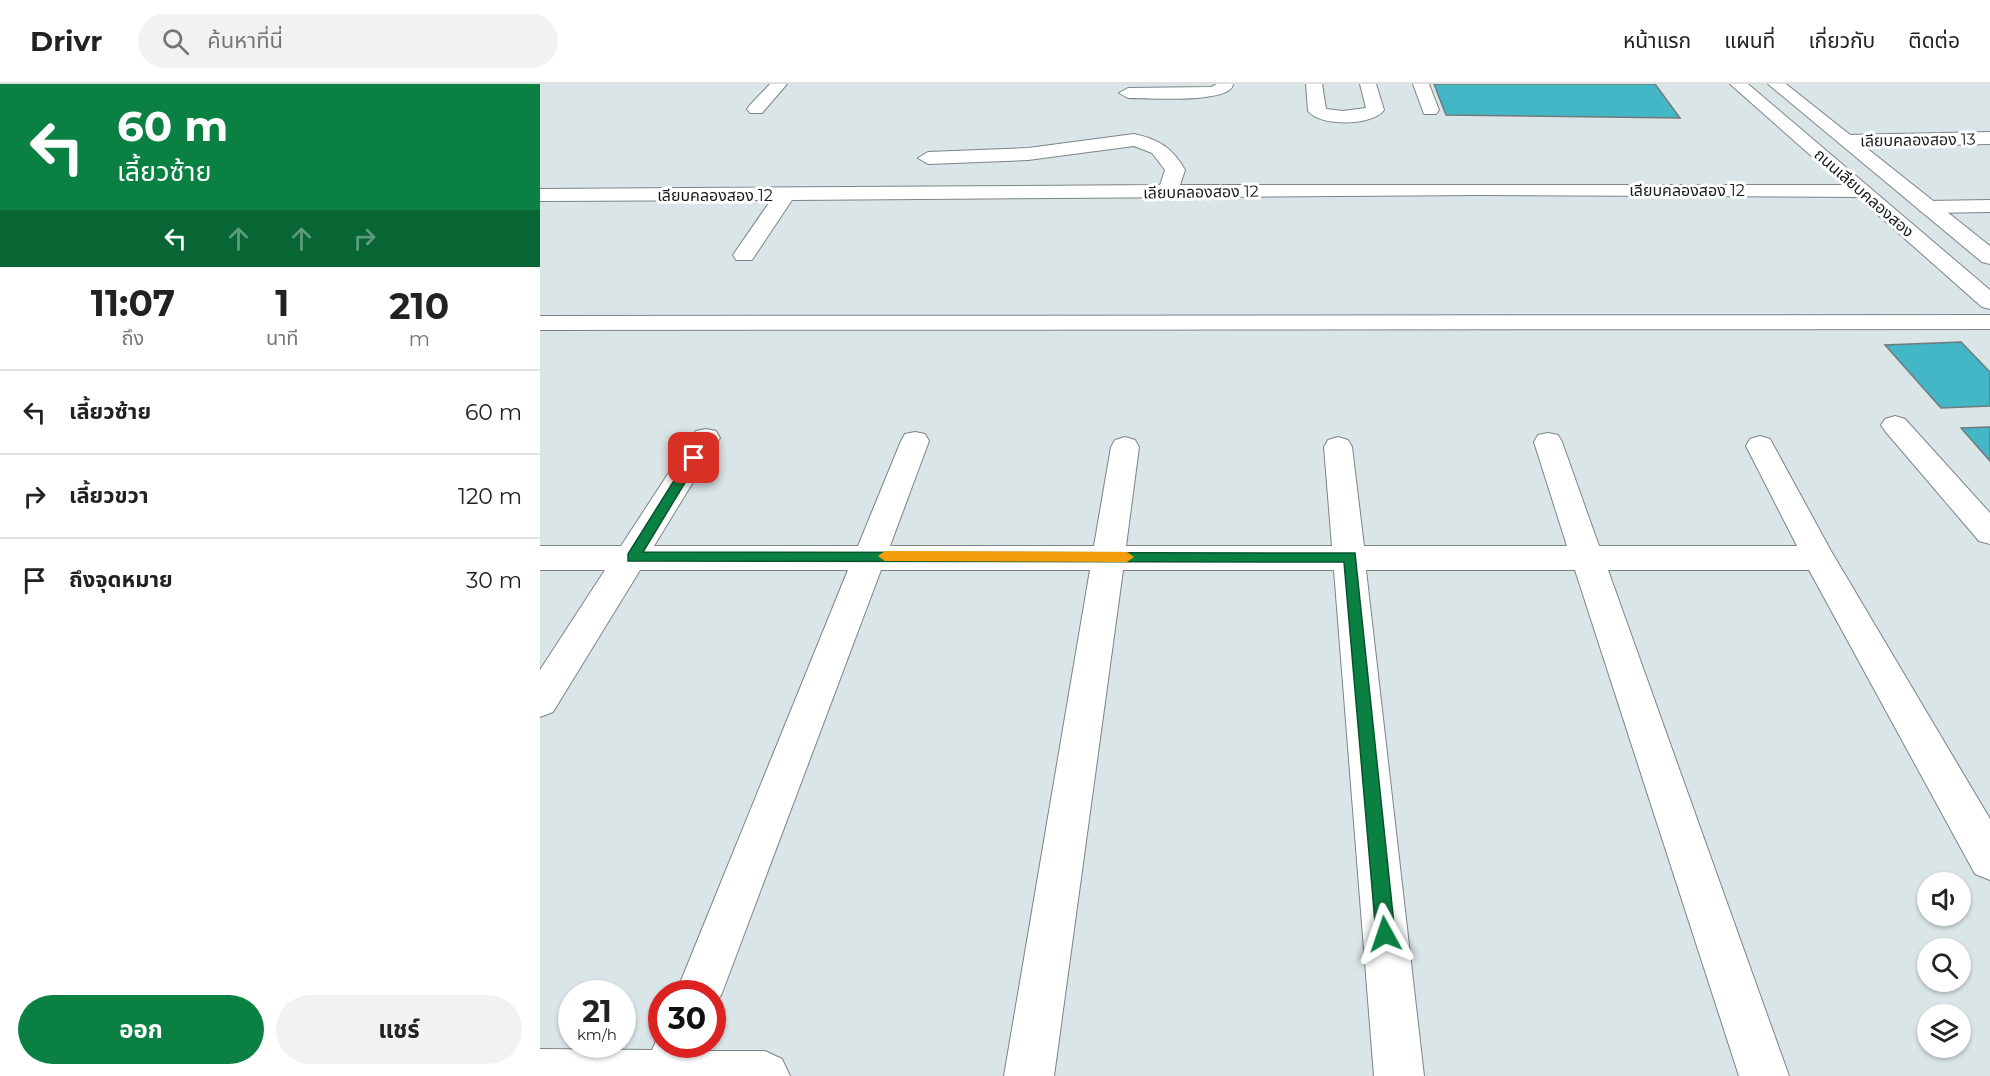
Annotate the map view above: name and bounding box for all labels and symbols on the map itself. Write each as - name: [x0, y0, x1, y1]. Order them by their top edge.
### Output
- street label: เลียบคลองสอง 13: [1860, 129, 1976, 151]
- street label: ถนนเลียบคลองสอง: [1810, 145, 1918, 241]
- street label: เลียบคลองสอง 12: [1143, 181, 1259, 203]
- street label: เลียบคลองสอง 12: [1629, 181, 1745, 200]
- street label: เลียบคลองสอง 12: [657, 186, 773, 205]
- pin: [668, 432, 719, 483]
- position arrow: [1353, 902, 1417, 966]
- speed limit sign: 30: [648, 980, 726, 1058]

